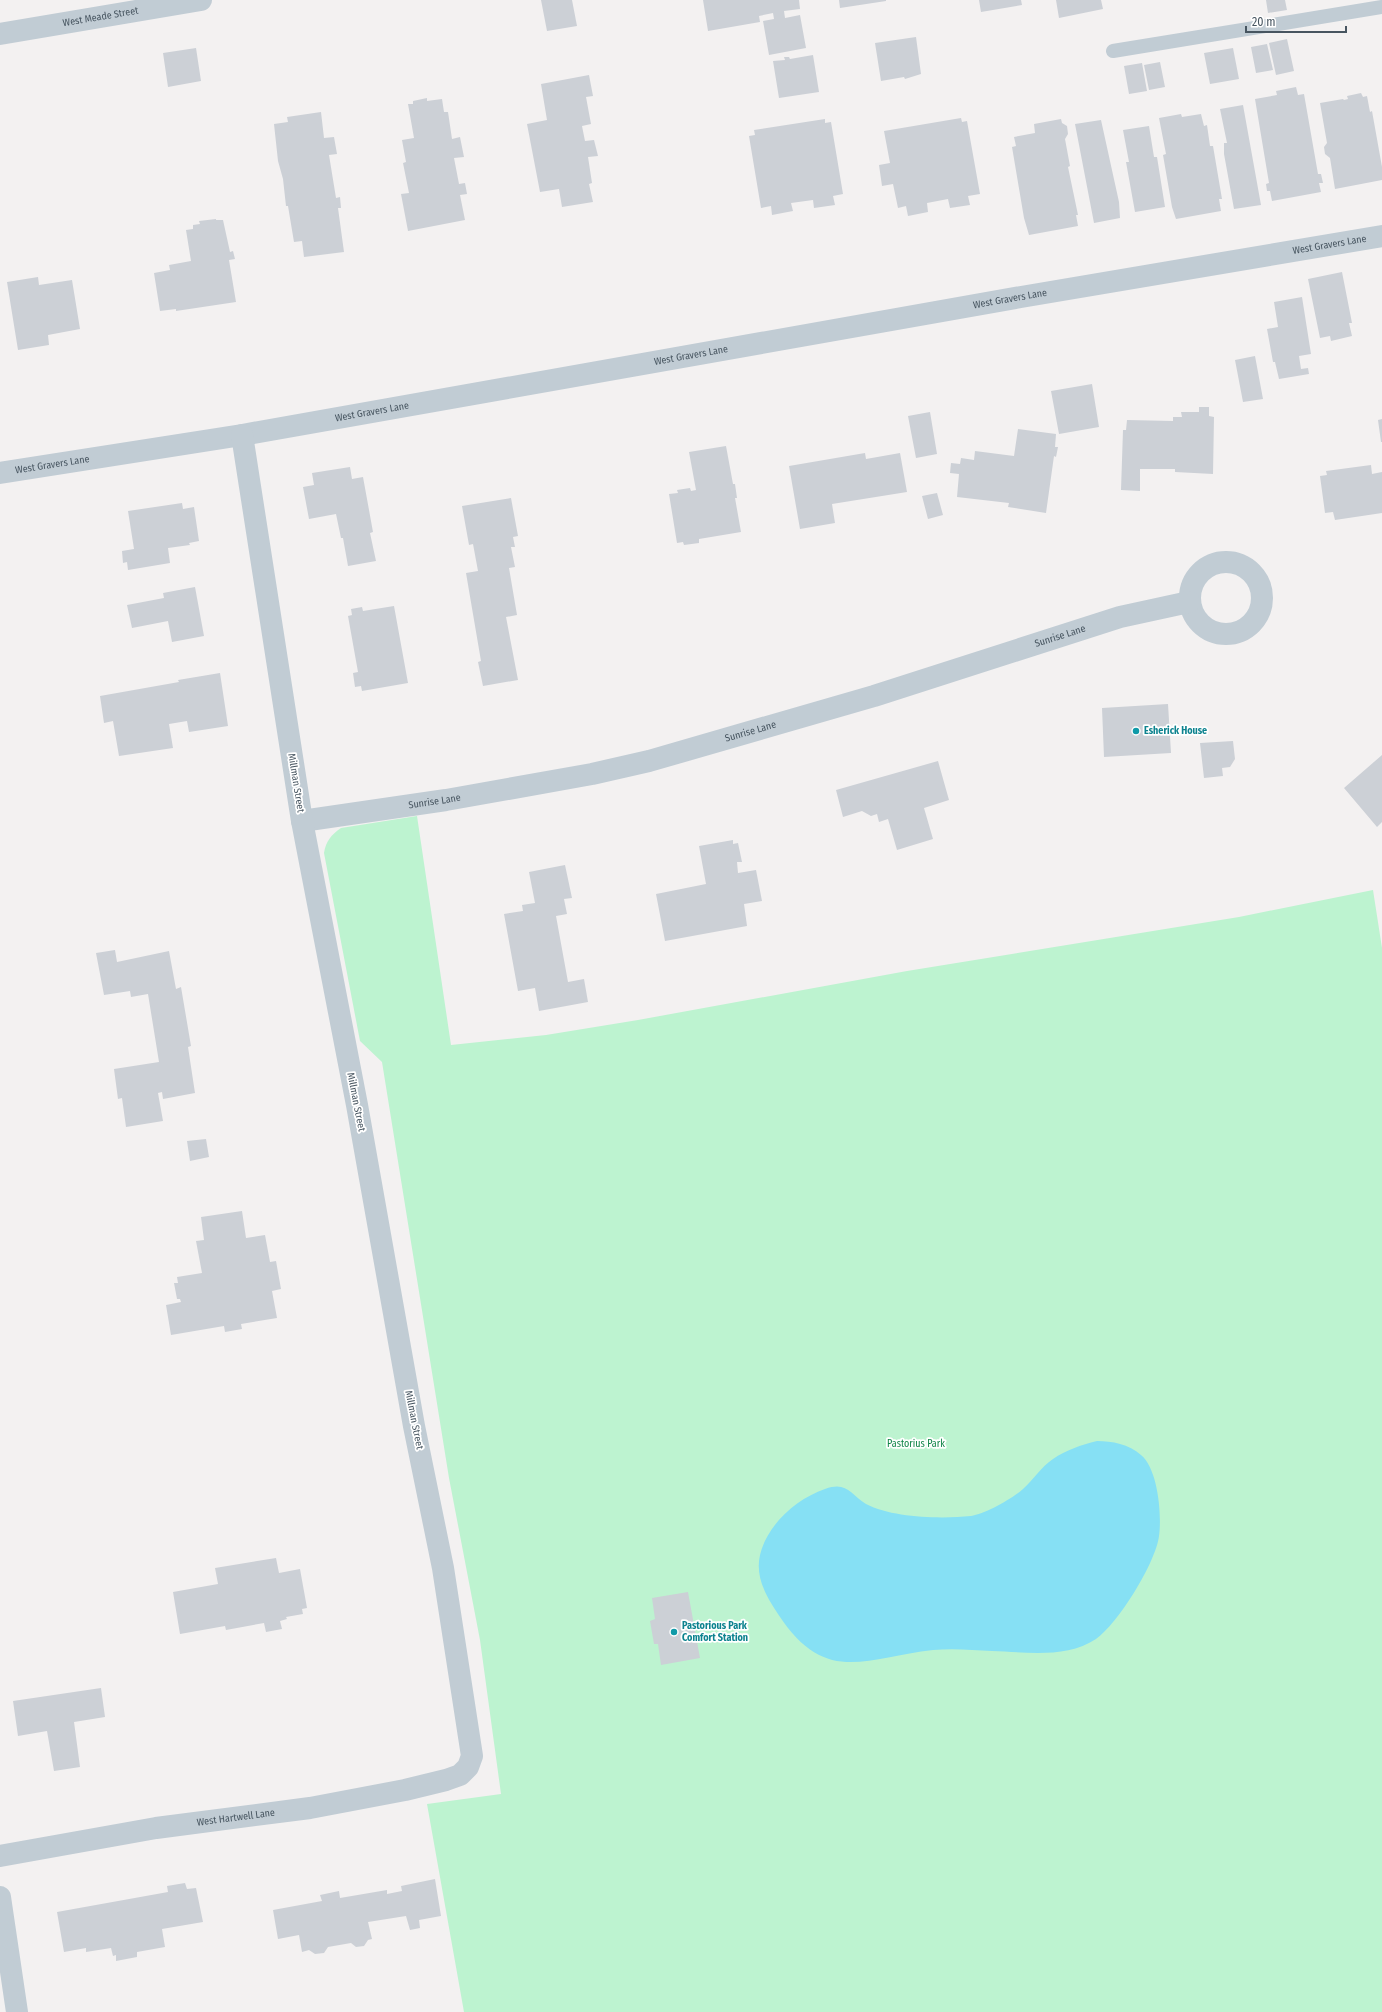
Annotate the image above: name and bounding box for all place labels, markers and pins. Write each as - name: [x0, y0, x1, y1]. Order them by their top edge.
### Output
- place label: Esherick House: [1144, 725, 1207, 737]
- marker: Esherick House: [1131, 726, 1141, 736]
- place label: Pastorious Park Comfort Station: [682, 1620, 748, 1644]
- marker: Pastorious Park Comfort Station: [669, 1627, 679, 1637]

